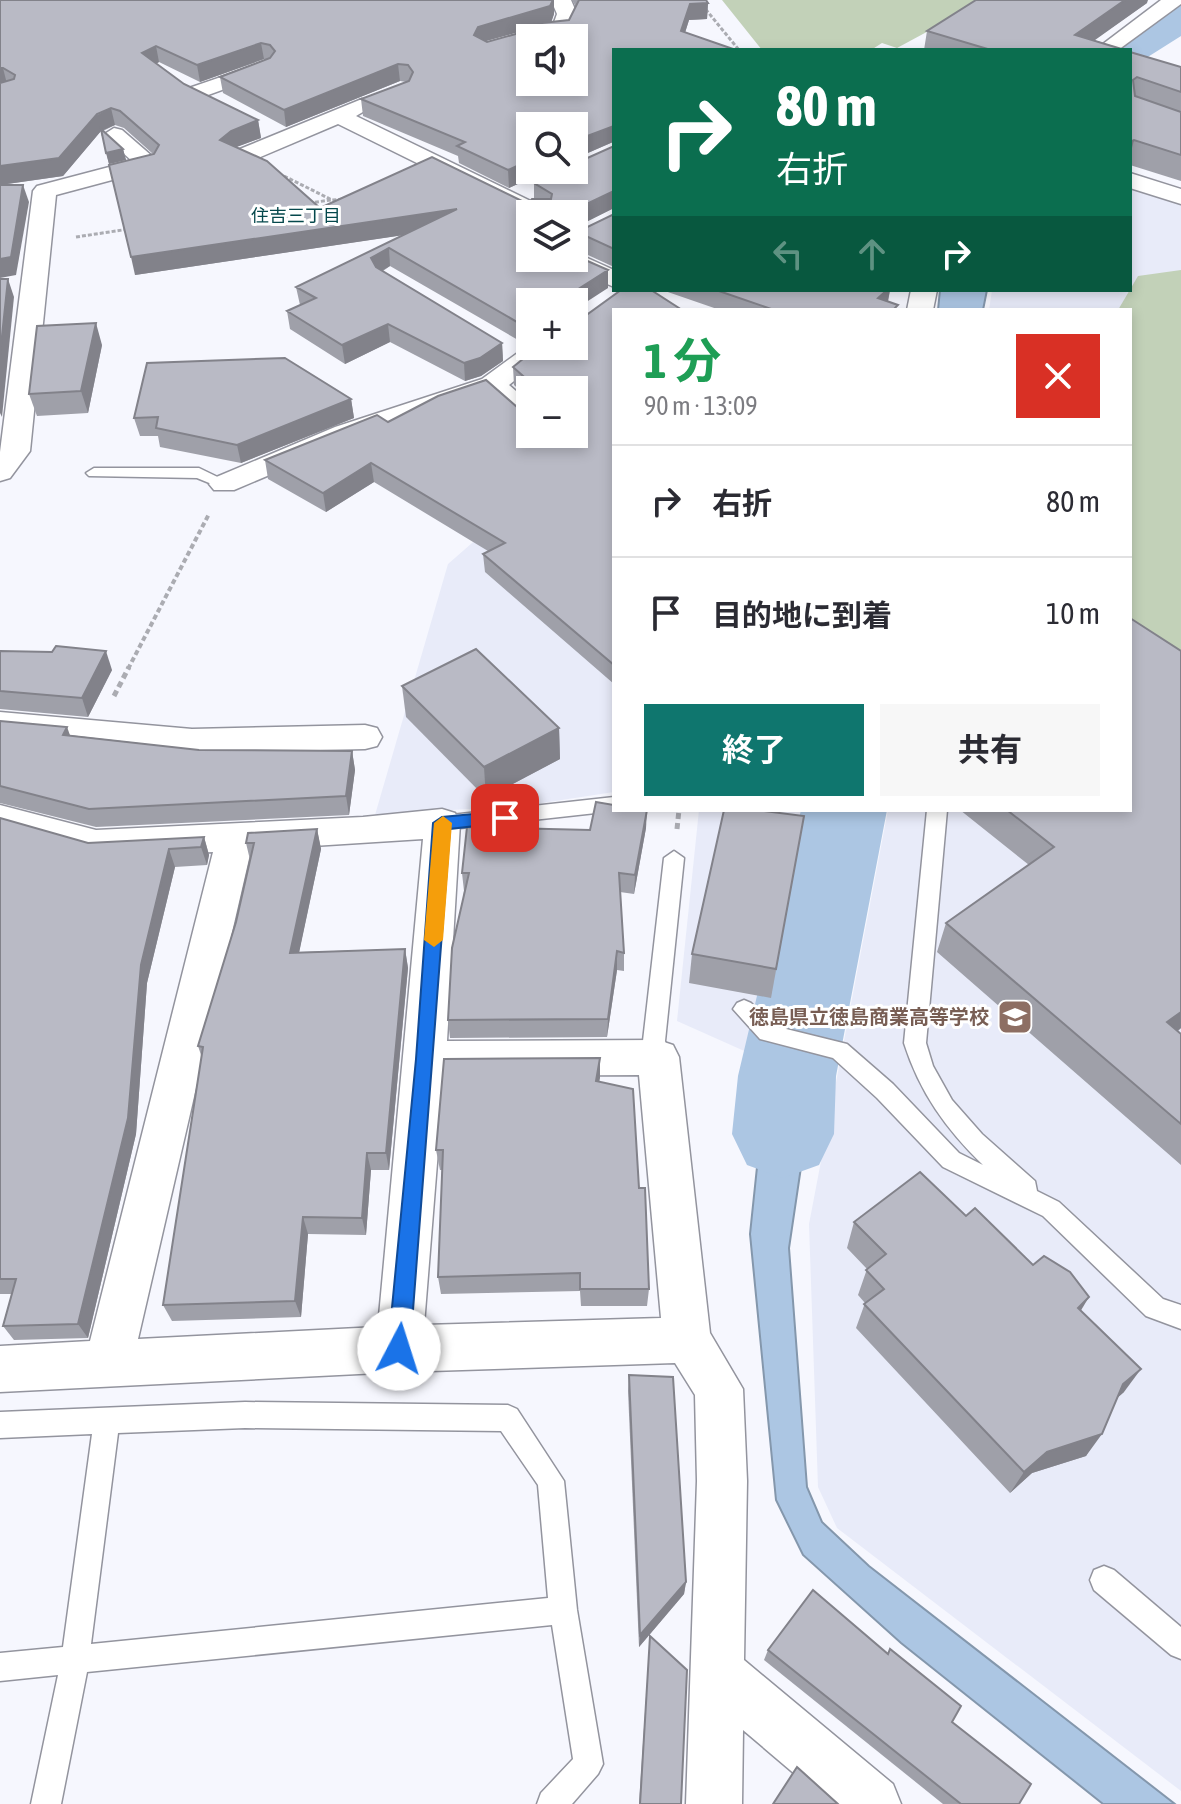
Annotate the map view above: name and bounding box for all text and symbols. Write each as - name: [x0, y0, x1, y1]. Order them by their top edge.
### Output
- map controls: [516, 24, 588, 448]
- button: sound: [516, 24, 588, 96]
- text: 80 m: [776, 74, 877, 138]
- icon: right: [644, 80, 748, 184]
- button: search: [516, 112, 588, 184]
- text: 右折: [776, 148, 848, 190]
- button: layers: [516, 200, 588, 272]
- district label: 住吉三丁目: [251, 205, 341, 226]
- icon: left: [766, 232, 810, 276]
- icon: ahead: [850, 232, 894, 276]
- icon: right: [934, 232, 978, 276]
- button: +: [516, 288, 588, 360]
- text: 1 分: [644, 333, 721, 388]
- button: close: [1016, 334, 1100, 418]
- button: −: [516, 376, 588, 448]
- text: 90 m · 13:09: [644, 391, 757, 421]
- icon: right: [644, 479, 688, 523]
- text: 80 m: [1046, 484, 1100, 518]
- text: 右折: [712, 486, 772, 520]
- icon: arrive: [644, 591, 688, 635]
- text: 10 m: [1046, 596, 1100, 630]
- text: 目的地に到着: [712, 598, 892, 632]
- button: 終了: [644, 704, 864, 796]
- button: 共有: [880, 704, 1100, 796]
- pin: [471, 784, 539, 852]
- icon: arrive: [483, 796, 527, 840]
- school or university icon: 徳島県立徳島商業高等学校: [996, 998, 1034, 1036]
- place label: 徳島県立徳島商業高等学校: [749, 1005, 989, 1028]
- position arrow: [357, 1307, 441, 1391]

